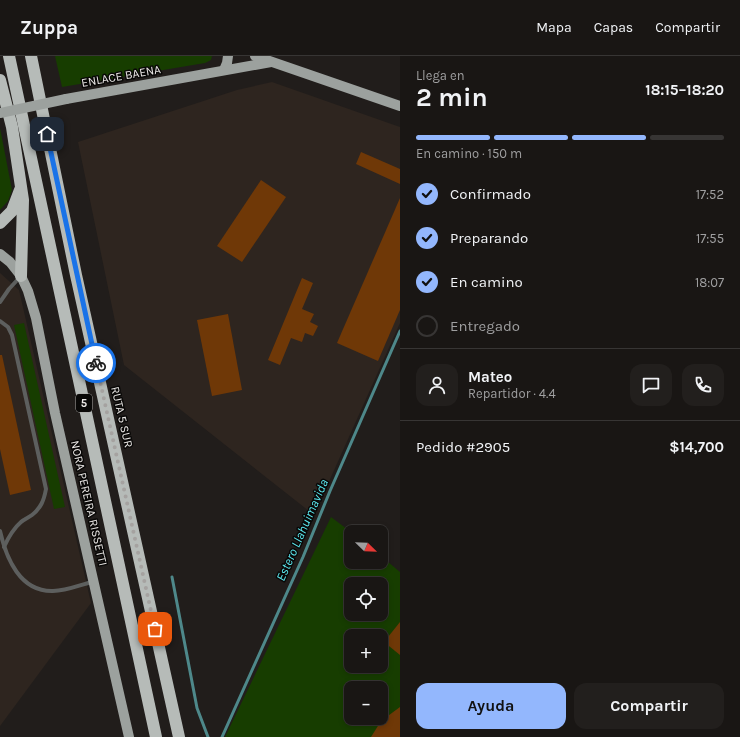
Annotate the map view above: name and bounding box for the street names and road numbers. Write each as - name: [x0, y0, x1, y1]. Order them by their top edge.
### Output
- street label: ENLACE BAENA: [80, 62, 162, 90]
- street label: RUTA 5 SUR: [108, 385, 136, 449]
- road number: 5: [76, 394, 92, 412]
- street label: NORA PEREIRA RISSETTI: [68, 439, 110, 567]

